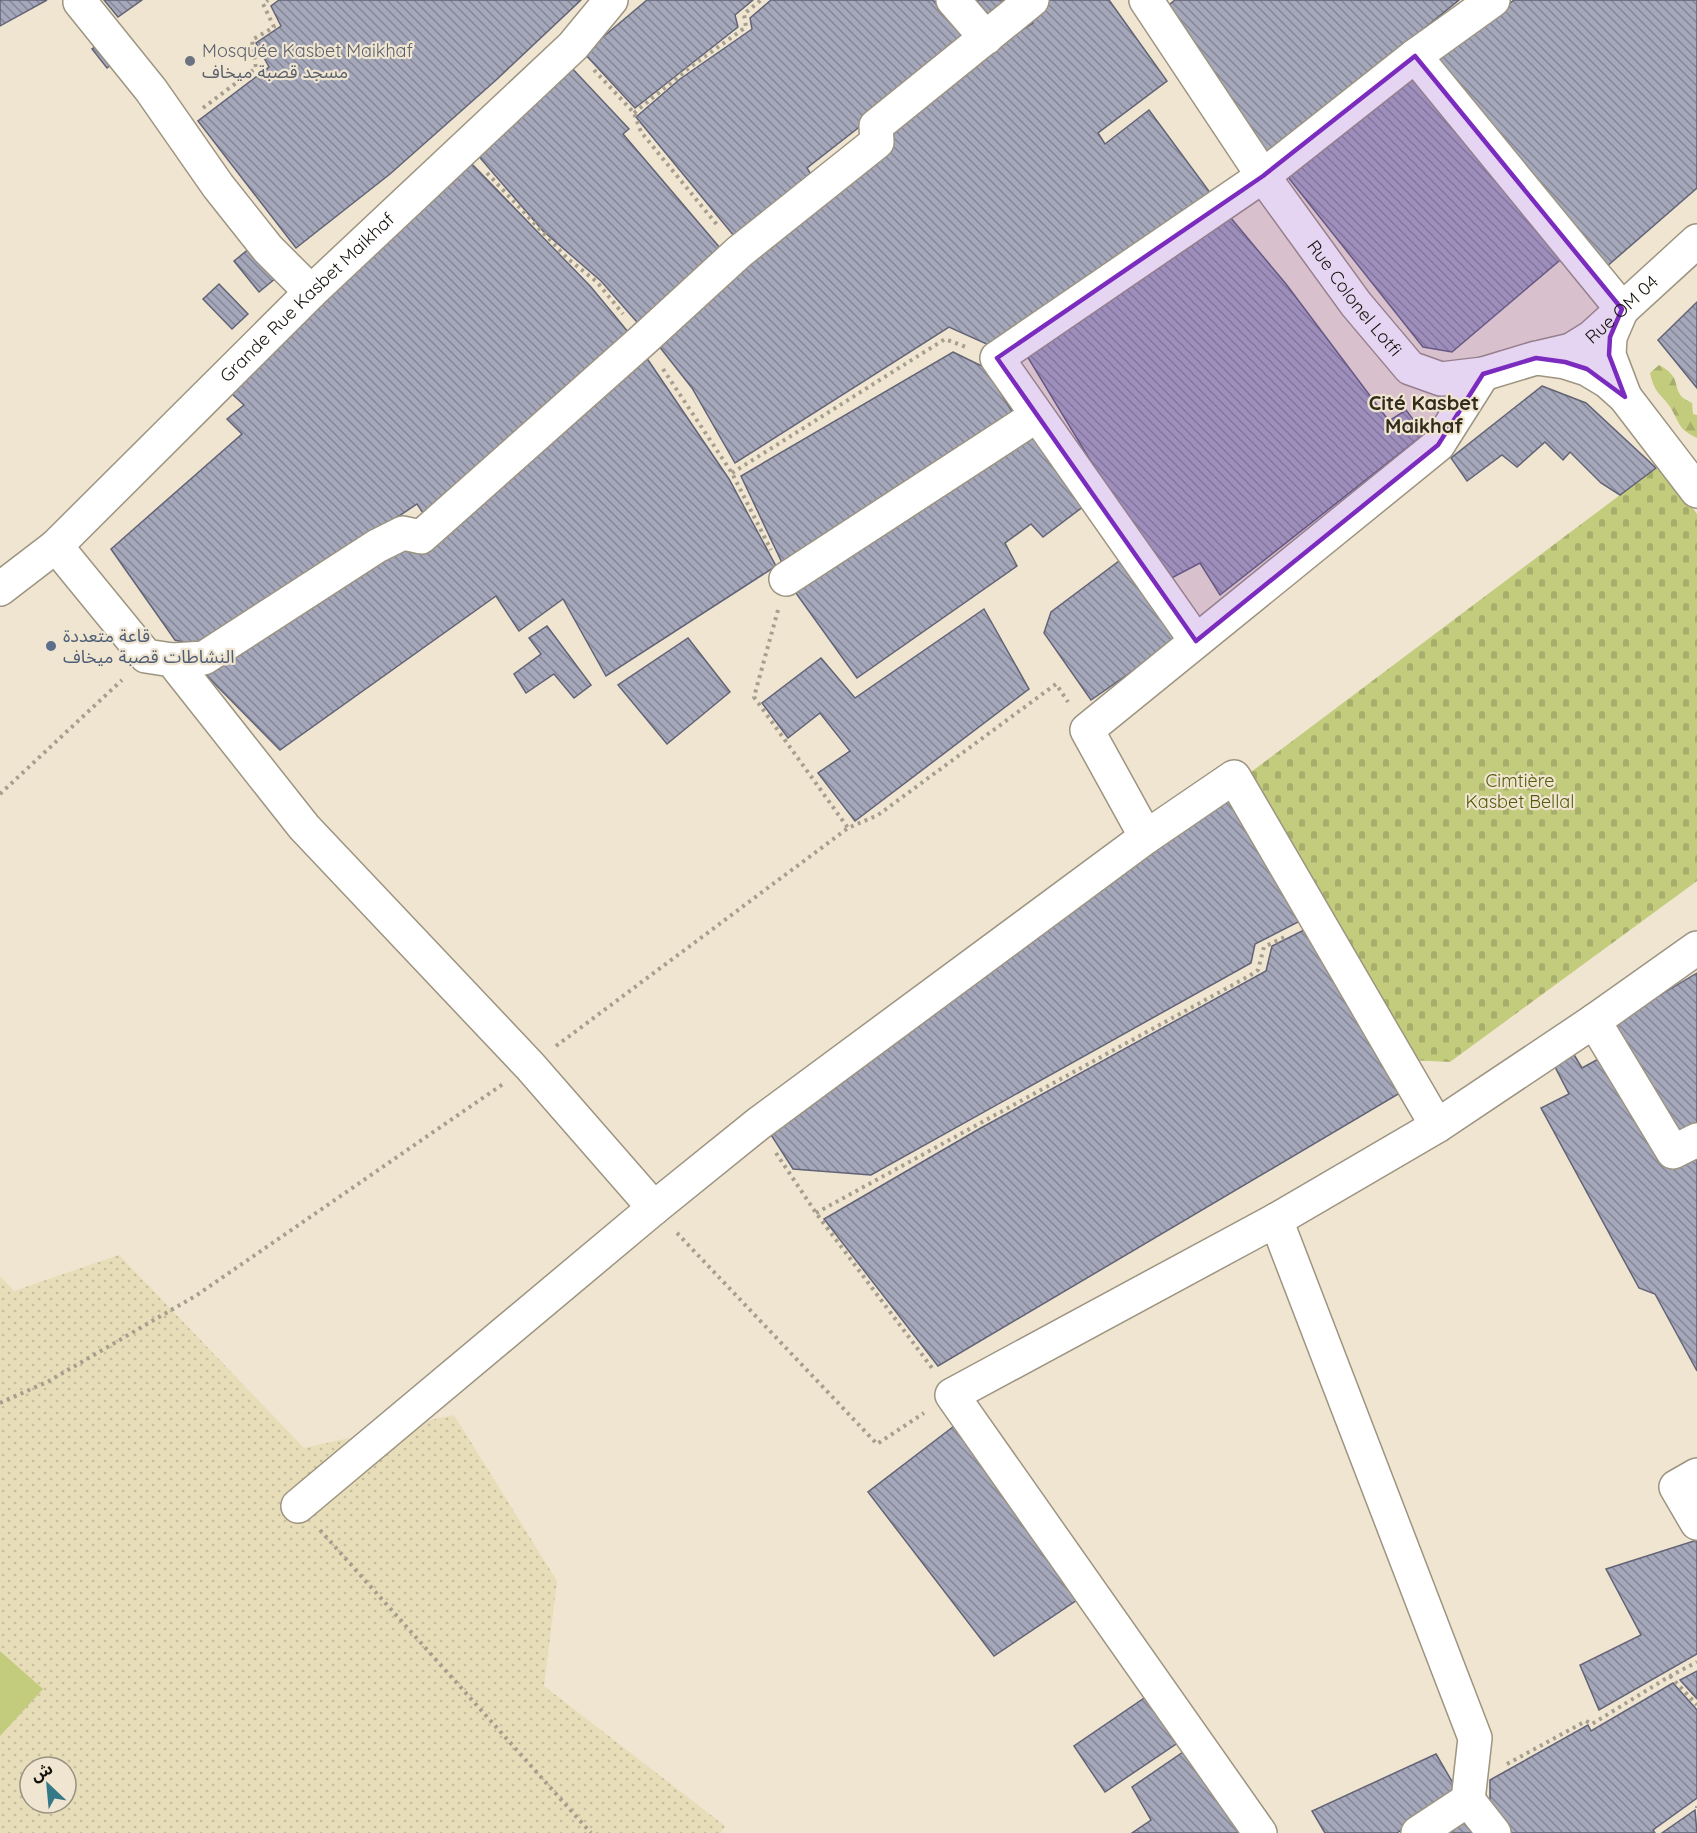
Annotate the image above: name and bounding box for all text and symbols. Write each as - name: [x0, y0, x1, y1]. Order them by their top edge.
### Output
- place label: Mosquée Kasbet Maikhaf مسجد قصبة ميخاف: [202, 39, 414, 83]
- marker: Mosquée Kasbet Maikhaf مسجد قصبة ميخاف: [183, 54, 197, 68]
- street label: Grande Rue Kasbet Maikhaf: [215, 207, 400, 387]
- street label: Rue Colonel Lotfi: [1302, 235, 1407, 361]
- street label: Rue OM 04: [1580, 270, 1663, 349]
- district label: Cité Kasbet Maikhaf: [1369, 390, 1479, 438]
- place label: قاعة متعددة النشاطات قصبة ميخاف: [63, 624, 234, 668]
- marker: قاعة متعددة النشاطات قصبة ميخاف: [44, 639, 58, 653]
- park label: Cimtière Kasbet Bellal: [1466, 769, 1574, 813]
- north arrow: [18, 1755, 78, 1815]
- text: ش: [27, 1758, 56, 1785]

